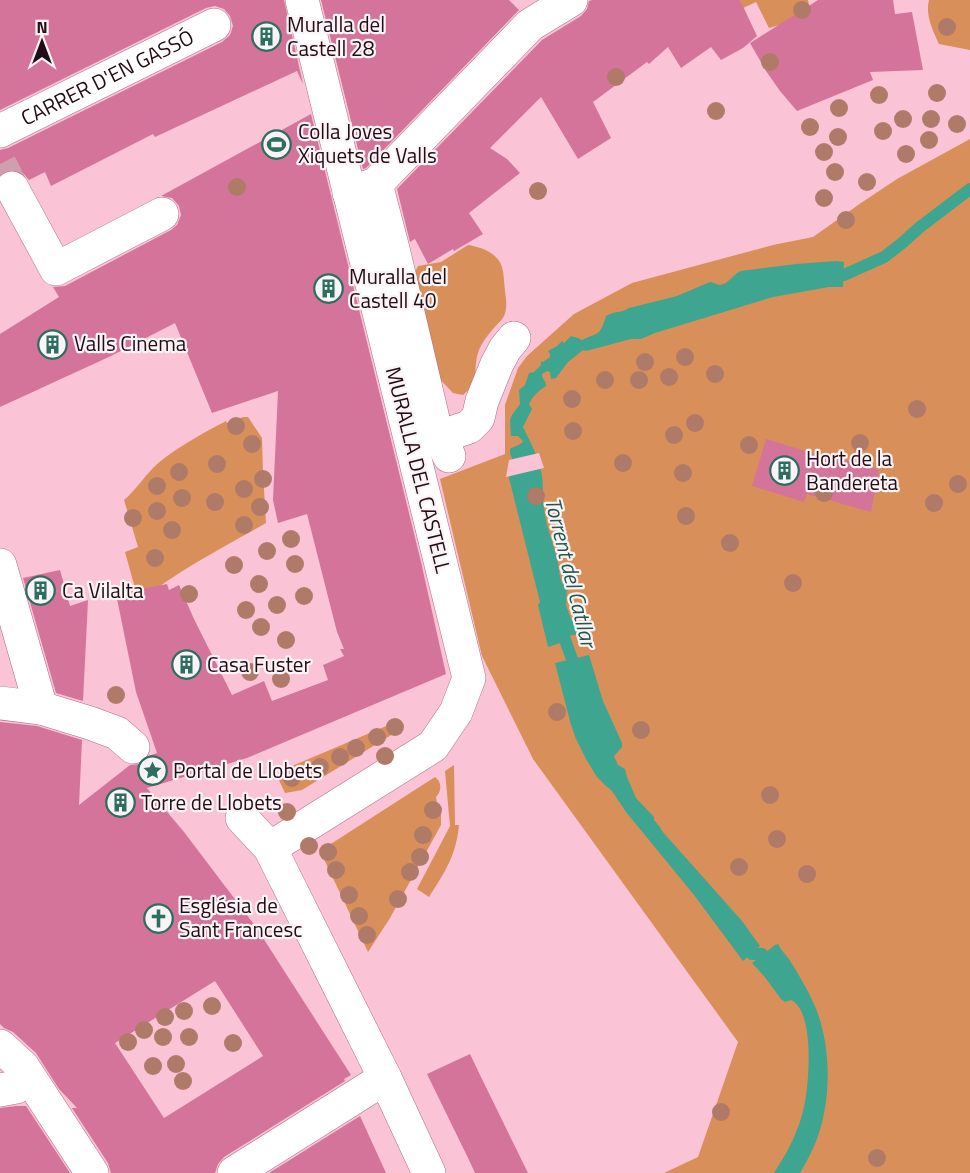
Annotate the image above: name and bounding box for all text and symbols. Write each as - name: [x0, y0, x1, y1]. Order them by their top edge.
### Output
- place label: Muralla del Castell 28: [287, 8, 385, 64]
- north arrow: [12, 12, 72, 72]
- building icon: Muralla del Castell 28: [250, 21, 282, 53]
- street label: CARRER D'EN GASSÓ: [16, 25, 198, 131]
- place label: Colla Joves Xiquets de Valls: [298, 115, 437, 171]
- sports icon: Colla Joves Xiquets de Valls: [261, 128, 293, 160]
- place label: Muralla del Castell 40: [349, 260, 447, 316]
- building icon: Muralla del Castell 40: [312, 273, 344, 305]
- place label: Valls Cinema: [74, 327, 187, 359]
- building icon: Valls Cinema: [37, 328, 69, 360]
- street label: MURALLA DEL CASTELL: [378, 363, 460, 576]
- place label: Hort de la Bandereta: [806, 442, 898, 498]
- building icon: Hort de la Bandereta: [769, 455, 801, 487]
- water label: Torrent del Catllar: [536, 494, 607, 653]
- place label: Ca Vilalta: [62, 574, 144, 606]
- building icon: Ca Vilalta: [25, 575, 57, 607]
- place label: Casa Fuster: [207, 648, 311, 680]
- building icon: Casa Fuster: [170, 649, 202, 681]
- place label: Portal de Llobets: [173, 754, 322, 786]
- place icon: Portal de Llobets: [136, 755, 168, 787]
- place label: Torre de Llobets: [141, 786, 282, 818]
- building icon: Torre de Llobets: [104, 787, 136, 819]
- place label: Església de Sant Francesc: [179, 889, 302, 945]
- church icon: Església de Sant Francesc: [142, 902, 174, 934]

